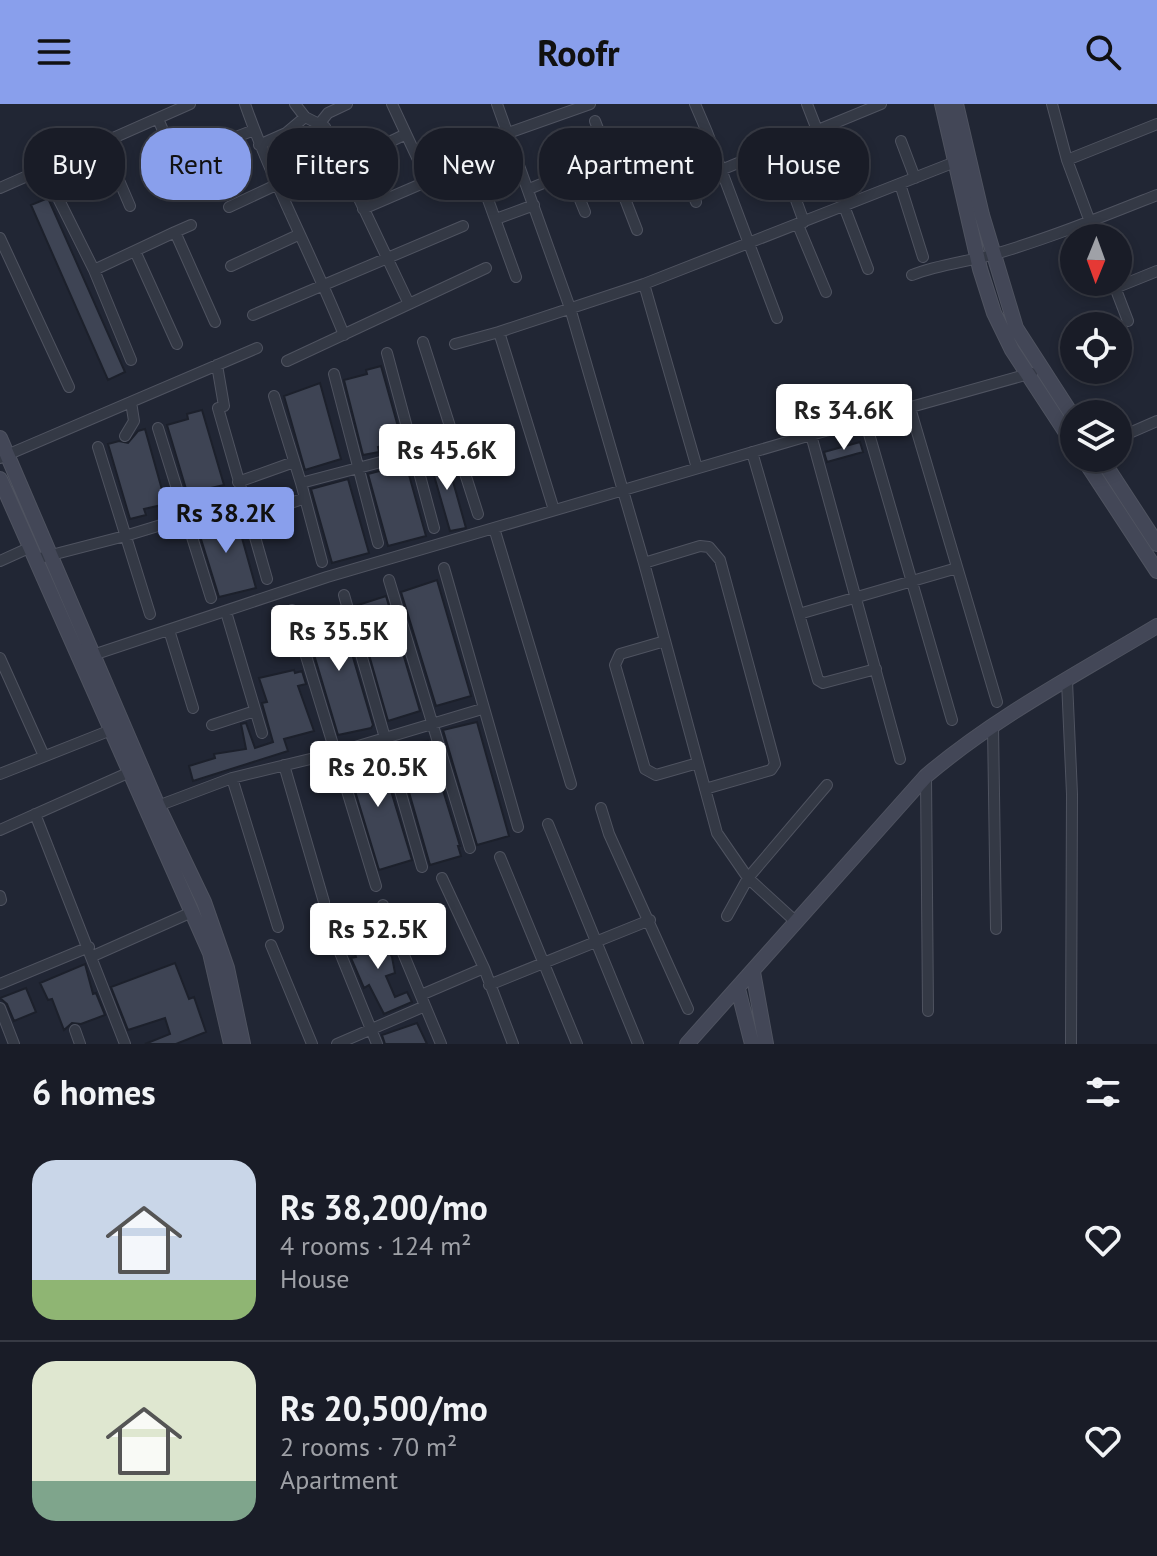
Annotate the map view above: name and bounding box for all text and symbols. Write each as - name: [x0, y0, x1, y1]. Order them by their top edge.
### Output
- text: Roofr: [537, 29, 620, 76]
- icon: menu: [32, 30, 76, 74]
- icon: search: [1081, 30, 1125, 74]
- chip: Buy: [24, 128, 125, 200]
- chip: Rent: [141, 128, 251, 200]
- chip: Filters: [267, 128, 398, 200]
- chip: New: [414, 128, 523, 200]
- chip: Apartment: [539, 128, 722, 200]
- chip: House: [738, 128, 869, 200]
- north arrow: [1060, 224, 1132, 296]
- map controls: [1060, 224, 1132, 472]
- button: locate: [1060, 312, 1132, 384]
- pin: Rs 34.6K: [761, 384, 927, 452]
- text: Rs 34.6K: [794, 393, 894, 426]
- button: layers: [1060, 400, 1132, 472]
- pin: Rs 45.6K: [364, 424, 530, 492]
- text: Rs 45.6K: [397, 433, 497, 466]
- pin: Rs 38.2K: [143, 487, 309, 555]
- text: Rs 38.2K: [176, 496, 276, 529]
- pin: Rs 35.5K: [256, 605, 422, 673]
- text: Rs 35.5K: [289, 614, 389, 647]
- pin: Rs 20.5K: [295, 741, 461, 809]
- text: Rs 20.5K: [328, 750, 428, 783]
- pin: Rs 52.5K: [295, 903, 461, 971]
- text: Rs 52.5K: [328, 912, 428, 945]
- text: 6 homes: [32, 1070, 156, 1114]
- icon: filters: [1081, 1070, 1125, 1114]
- text: Rs 38,200/mo: [280, 1185, 488, 1229]
- icon: home: [96, 1192, 192, 1288]
- icon: heart: [1081, 1218, 1125, 1262]
- text: 4 rooms · 124 m²: [280, 1229, 472, 1262]
- text: House: [280, 1262, 350, 1295]
- text: Rs 20,500/mo: [280, 1386, 488, 1430]
- icon: home: [96, 1393, 192, 1489]
- icon: heart: [1081, 1419, 1125, 1463]
- text: 2 rooms · 70 m²: [280, 1430, 457, 1463]
- text: Apartment: [280, 1463, 398, 1496]

